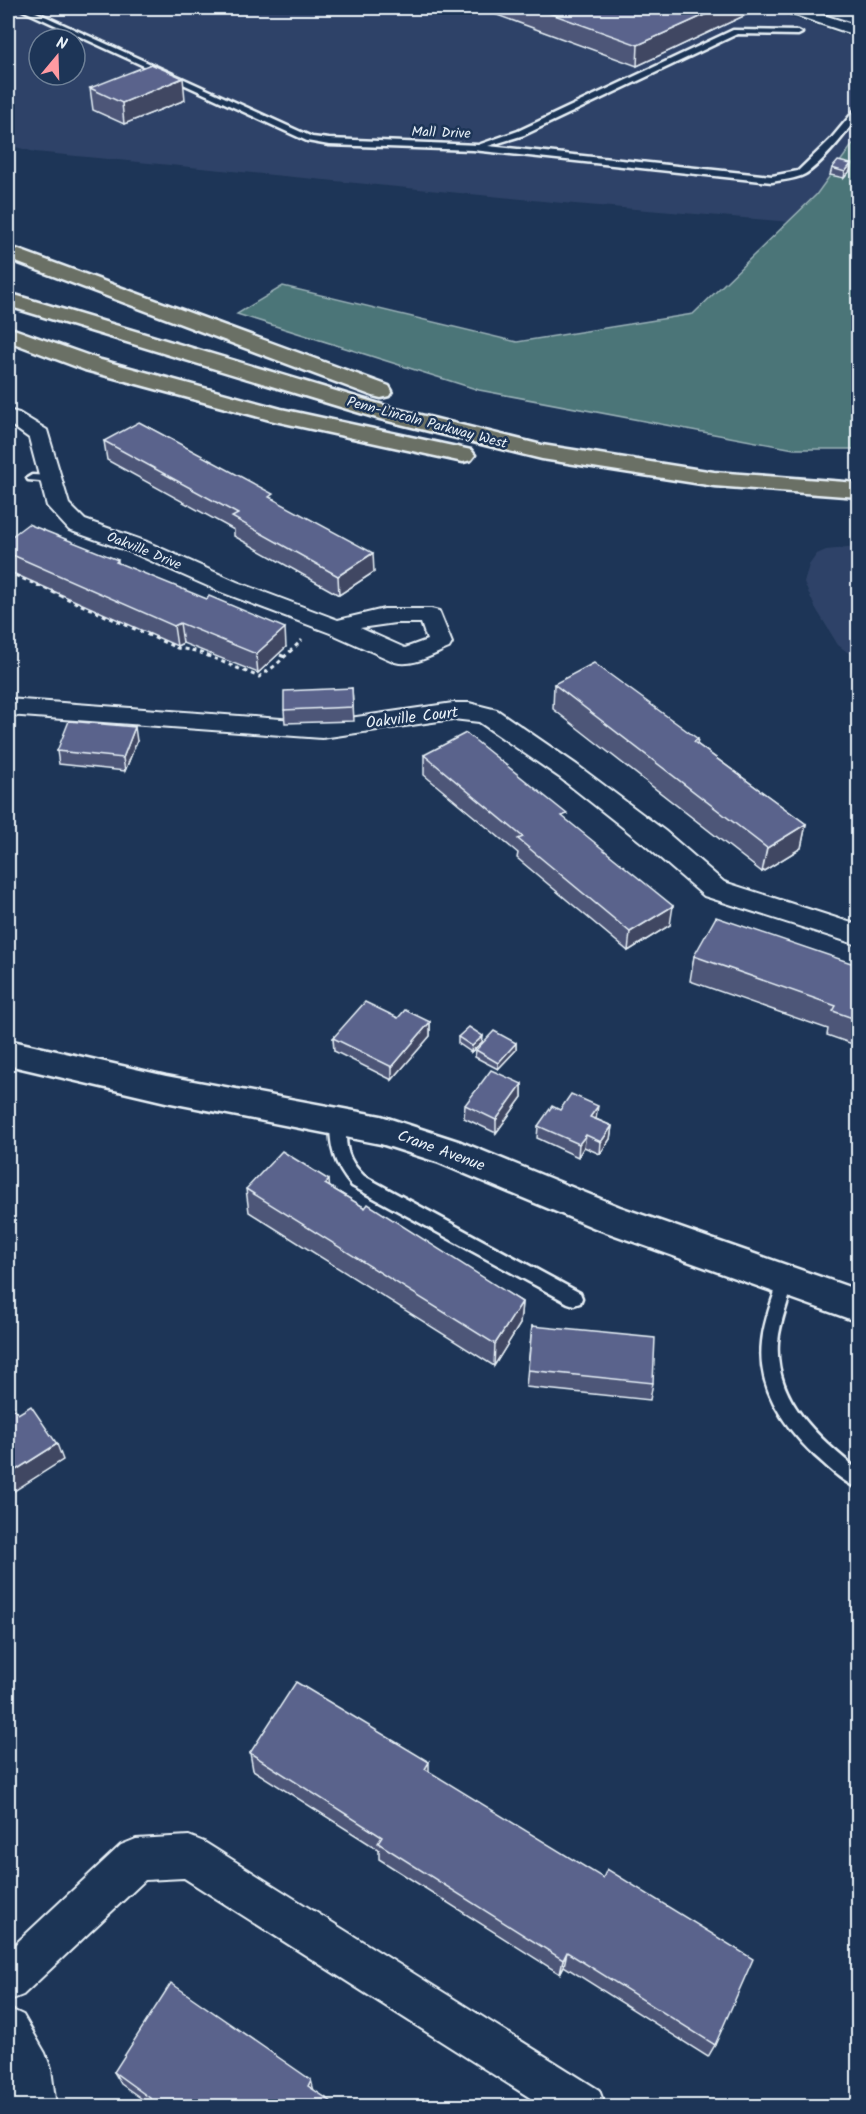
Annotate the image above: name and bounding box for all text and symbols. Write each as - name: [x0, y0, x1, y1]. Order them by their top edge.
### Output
- north arrow: [27, 27, 87, 87]
- text: N: [53, 31, 70, 58]
- street label: Mall Drive: [411, 121, 472, 145]
- street label: Penn-Lincoln Parkway West: [344, 391, 510, 455]
- street label: Oakville Drive: [103, 526, 185, 576]
- street label: Oakville Court: [364, 700, 460, 736]
- street label: Crane Avenue: [394, 1124, 488, 1178]

